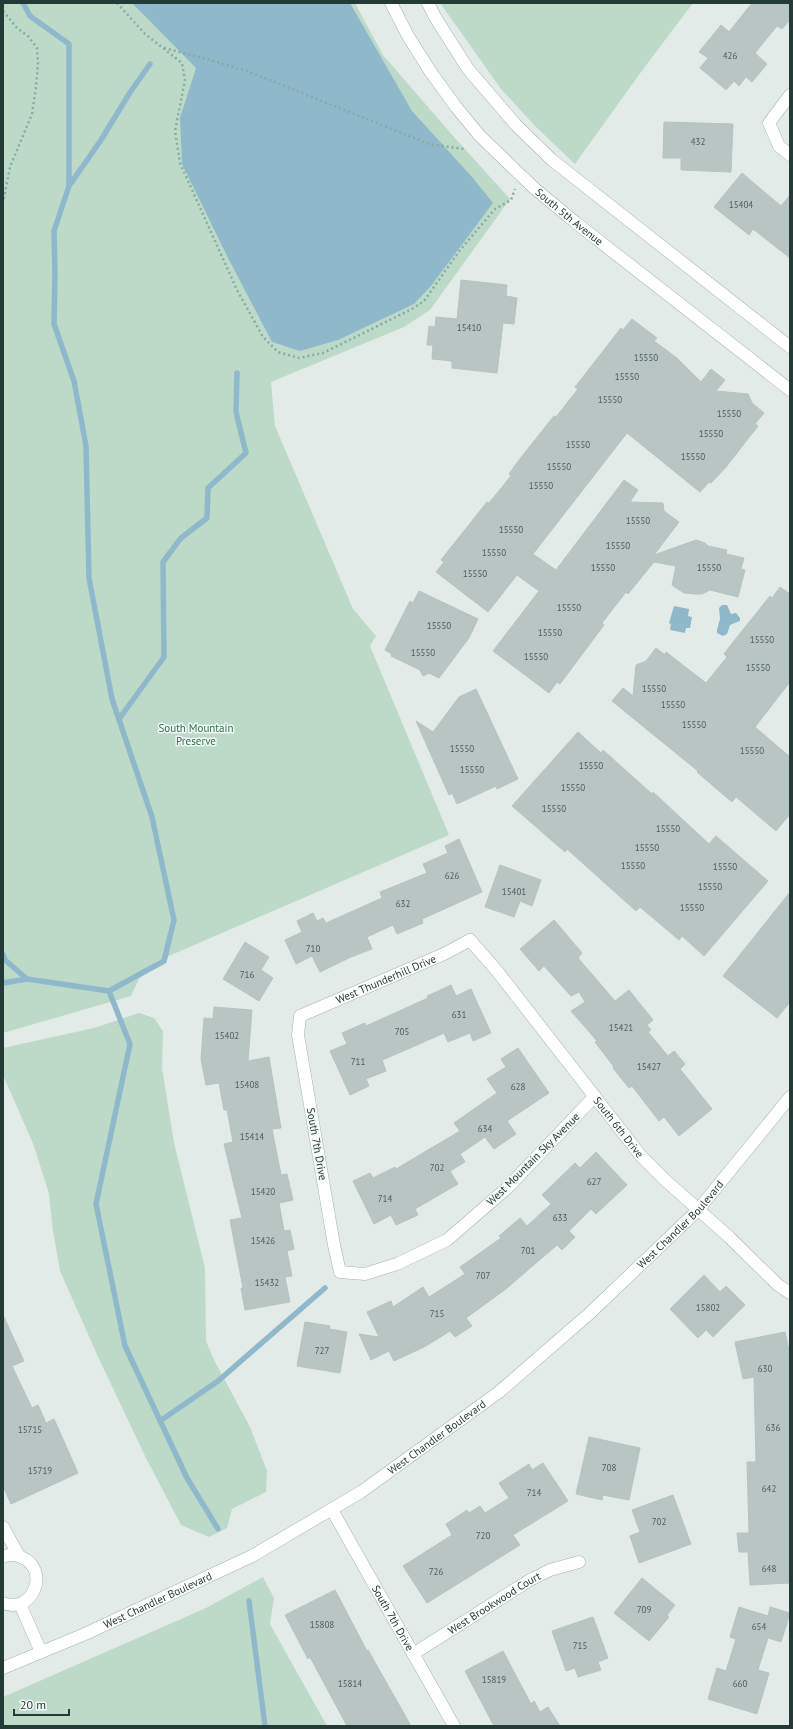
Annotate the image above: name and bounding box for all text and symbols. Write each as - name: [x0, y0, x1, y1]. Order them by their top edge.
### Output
- house number: 426: [723, 50, 737, 61]
- house number: 432: [691, 136, 705, 147]
- street label: South 5th Avenue: [533, 185, 606, 249]
- house number: 15404: [729, 199, 753, 210]
- house number: 15410: [457, 322, 481, 333]
- house number: 15550: [634, 352, 658, 363]
- house number: 15550: [615, 371, 639, 382]
- house number: 15550: [598, 394, 622, 405]
- house number: 15550: [717, 408, 741, 419]
- house number: 15550: [699, 428, 723, 439]
- house number: 15550: [566, 439, 590, 450]
- house number: 15550: [681, 451, 705, 462]
- house number: 15550: [547, 461, 571, 472]
- house number: 15550: [529, 480, 553, 491]
- house number: 15550: [626, 515, 650, 526]
- house number: 15550: [499, 524, 523, 535]
- house number: 15550: [606, 540, 630, 551]
- house number: 15550: [482, 547, 506, 558]
- house number: 15550: [591, 562, 615, 573]
- house number: 15550: [697, 562, 721, 573]
- house number: 15550: [463, 568, 487, 579]
- house number: 15550: [557, 602, 581, 613]
- house number: 15550: [427, 620, 451, 631]
- house number: 15550: [538, 627, 562, 638]
- house number: 15550: [750, 634, 774, 645]
- house number: 15550: [411, 647, 435, 658]
- house number: 15550: [524, 651, 548, 662]
- house number: 15550: [746, 662, 770, 673]
- house number: 15550: [642, 683, 666, 694]
- house number: 15550: [661, 699, 685, 710]
- house number: 15550: [682, 719, 706, 730]
- park label: South Mountain Preserve: [158, 721, 234, 748]
- house number: 15550: [450, 743, 474, 754]
- house number: 15550: [740, 745, 764, 756]
- house number: 15550: [579, 760, 603, 771]
- house number: 15550: [460, 764, 484, 775]
- house number: 15550: [561, 782, 585, 793]
- house number: 15550: [542, 803, 566, 814]
- house number: 15550: [656, 823, 680, 834]
- house number: 15550: [635, 842, 659, 853]
- house number: 15550: [621, 860, 645, 871]
- house number: 15550: [713, 861, 737, 872]
- house number: 626: [445, 870, 459, 881]
- house number: 15550: [698, 881, 722, 892]
- house number: 15401: [502, 886, 526, 897]
- house number: 632: [396, 898, 410, 909]
- house number: 15550: [680, 902, 704, 913]
- house number: 710: [306, 943, 320, 954]
- street label: West Thunderhill Drive: [334, 951, 438, 1007]
- house number: 716: [240, 969, 254, 980]
- house number: 631: [452, 1009, 466, 1020]
- house number: 15421: [609, 1022, 633, 1033]
- house number: 705: [395, 1026, 409, 1037]
- house number: 15402: [215, 1030, 239, 1041]
- house number: 711: [351, 1056, 365, 1067]
- house number: 15427: [637, 1061, 661, 1072]
- house number: 15408: [235, 1079, 259, 1090]
- house number: 628: [511, 1081, 525, 1092]
- street label: South 6th Drive: [590, 1094, 647, 1161]
- street label: South 7th Drive: [304, 1107, 330, 1182]
- street label: West Mountain Sky Avenue: [484, 1109, 583, 1208]
- house number: 634: [478, 1123, 492, 1134]
- house number: 15414: [240, 1131, 264, 1142]
- house number: 702: [430, 1162, 444, 1173]
- house number: 627: [587, 1176, 601, 1187]
- street label: West Chandler Boulevard: [634, 1177, 726, 1271]
- house number: 15420: [251, 1186, 275, 1197]
- house number: 714: [378, 1193, 392, 1204]
- house number: 633: [553, 1212, 567, 1223]
- house number: 15426: [251, 1235, 275, 1246]
- house number: 701: [521, 1245, 535, 1256]
- house number: 707: [476, 1270, 490, 1281]
- house number: 15432: [255, 1277, 279, 1288]
- house number: 15802: [696, 1302, 720, 1313]
- house number: 715: [430, 1308, 444, 1319]
- house number: 727: [315, 1345, 329, 1356]
- house number: 630: [758, 1363, 772, 1374]
- street label: West Chandler Boulevard: [385, 1397, 489, 1477]
- house number: 636: [766, 1422, 780, 1433]
- house number: 15715: [18, 1424, 42, 1435]
- house number: 708: [602, 1462, 616, 1473]
- house number: 15719: [28, 1465, 52, 1476]
- house number: 642: [762, 1483, 776, 1494]
- house number: 714: [527, 1487, 541, 1498]
- house number: 702: [652, 1516, 666, 1527]
- house number: 720: [476, 1530, 490, 1541]
- house number: 648: [762, 1563, 776, 1574]
- house number: 726: [429, 1566, 443, 1577]
- street label: West Chandler Boulevard: [101, 1569, 214, 1631]
- street label: West Brookwood Court: [445, 1569, 543, 1637]
- street label: South 7th Drive: [369, 1583, 417, 1654]
- house number: 709: [637, 1604, 651, 1615]
- house number: 15808: [310, 1619, 334, 1630]
- house number: 654: [752, 1621, 766, 1632]
- house number: 715: [573, 1640, 587, 1651]
- house number: 15819: [482, 1674, 506, 1685]
- house number: 15814: [338, 1678, 362, 1689]
- house number: 660: [733, 1678, 747, 1689]
- scale bar: [14, 1691, 69, 1717]
- text: 20 m: [20, 1697, 46, 1712]

